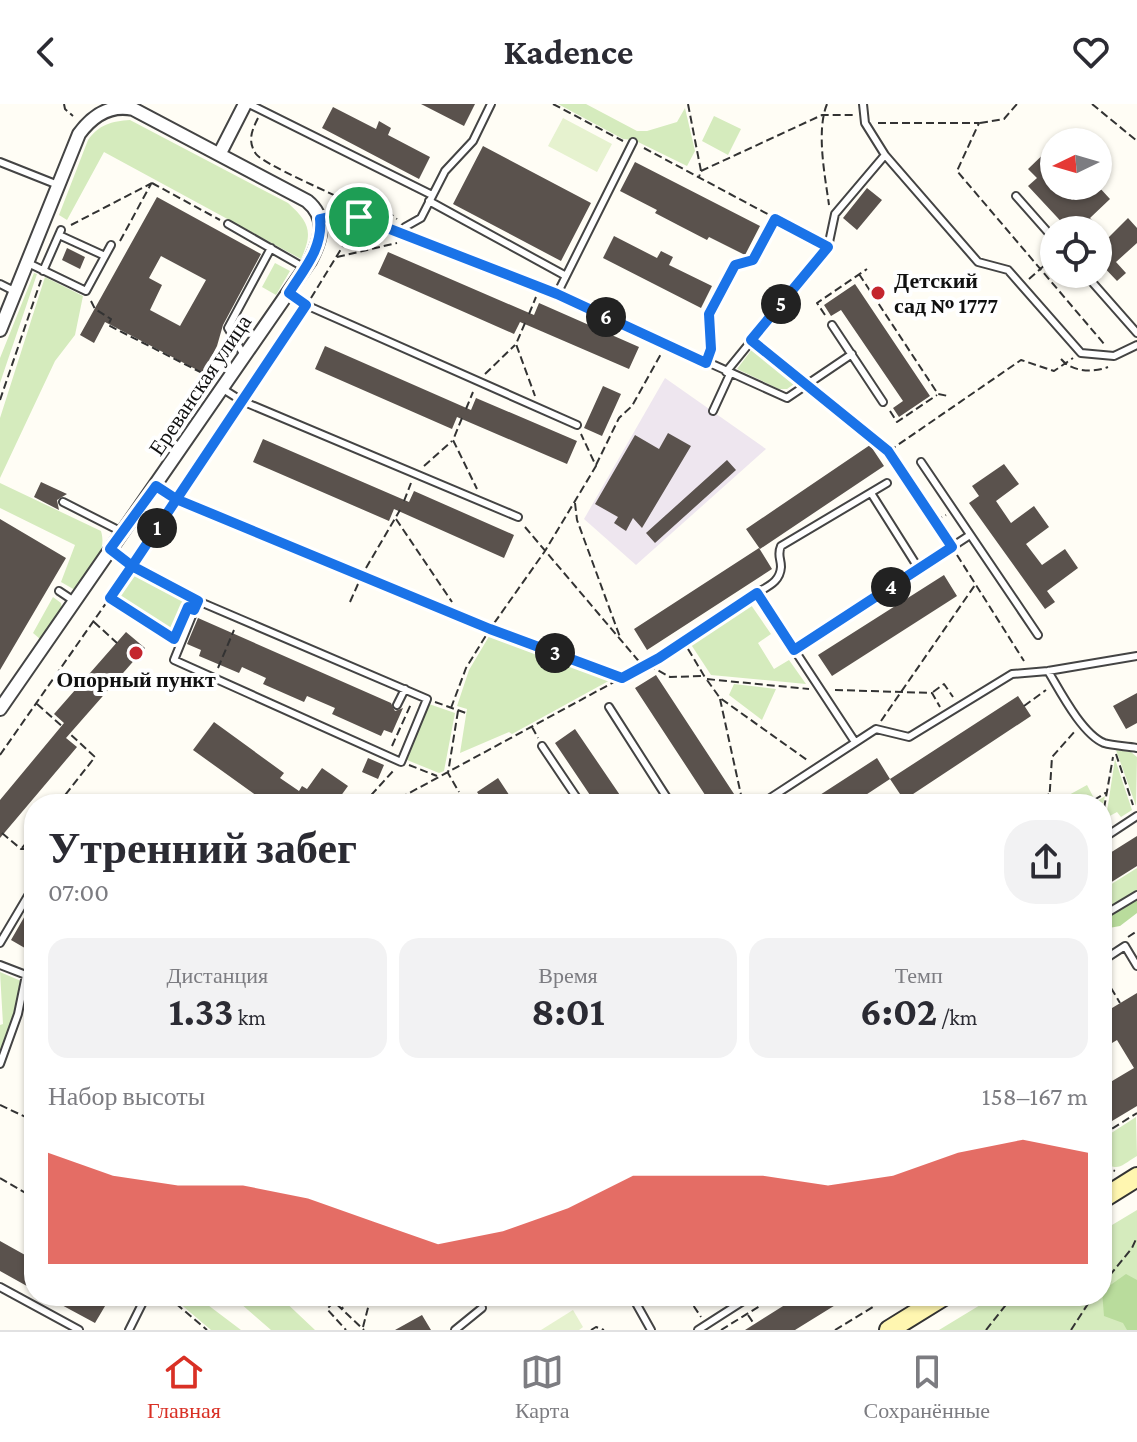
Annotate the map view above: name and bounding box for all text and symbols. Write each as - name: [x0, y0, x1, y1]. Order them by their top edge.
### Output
- icon: back: [24, 30, 68, 74]
- icon: heart: [1069, 30, 1113, 74]
- text: Kadence: [504, 32, 633, 72]
- north arrow: [1040, 128, 1112, 200]
- map controls: [1040, 128, 1112, 288]
- pin: [325, 183, 393, 251]
- icon: arrive: [337, 195, 381, 239]
- button: locate: [1040, 216, 1112, 288]
- place label: Детский сад № 1777: [894, 268, 998, 318]
- pin: 5: [761, 284, 801, 324]
- marker: Детский сад № 1777: [869, 284, 887, 302]
- text: 5: [776, 291, 786, 316]
- pin: 6: [586, 297, 626, 337]
- text: 6: [600, 304, 612, 329]
- street label: Ереванская улица: [144, 310, 256, 460]
- pin: 1: [137, 508, 177, 548]
- text: 1: [153, 515, 161, 540]
- pin: 4: [871, 567, 911, 607]
- text: 4: [885, 574, 897, 599]
- pin: 3: [535, 633, 575, 673]
- text: 3: [550, 640, 560, 665]
- marker: Опорный пункт: [127, 644, 145, 662]
- place label: Опорный пункт: [56, 667, 216, 692]
- button: share: [1004, 820, 1088, 904]
- text: Утренний забег: [48, 824, 357, 872]
- text: 07:00: [48, 878, 109, 907]
- text: Дистанция: [167, 963, 268, 988]
- text: Время: [538, 963, 598, 988]
- text: Темп: [895, 963, 943, 988]
- text: 1.33: [169, 989, 234, 1034]
- text: 8:01: [531, 989, 605, 1034]
- text: 6:02: [860, 989, 937, 1034]
- text: km: [234, 1005, 266, 1030]
- text: /km: [937, 1005, 977, 1030]
- text: Набор высоты: [48, 1082, 205, 1111]
- text: 158–167 m: [982, 1082, 1088, 1111]
- tab: Главная: [147, 1350, 221, 1424]
- tab: Карта: [515, 1350, 569, 1424]
- tab: Сохранённые: [863, 1350, 990, 1424]

